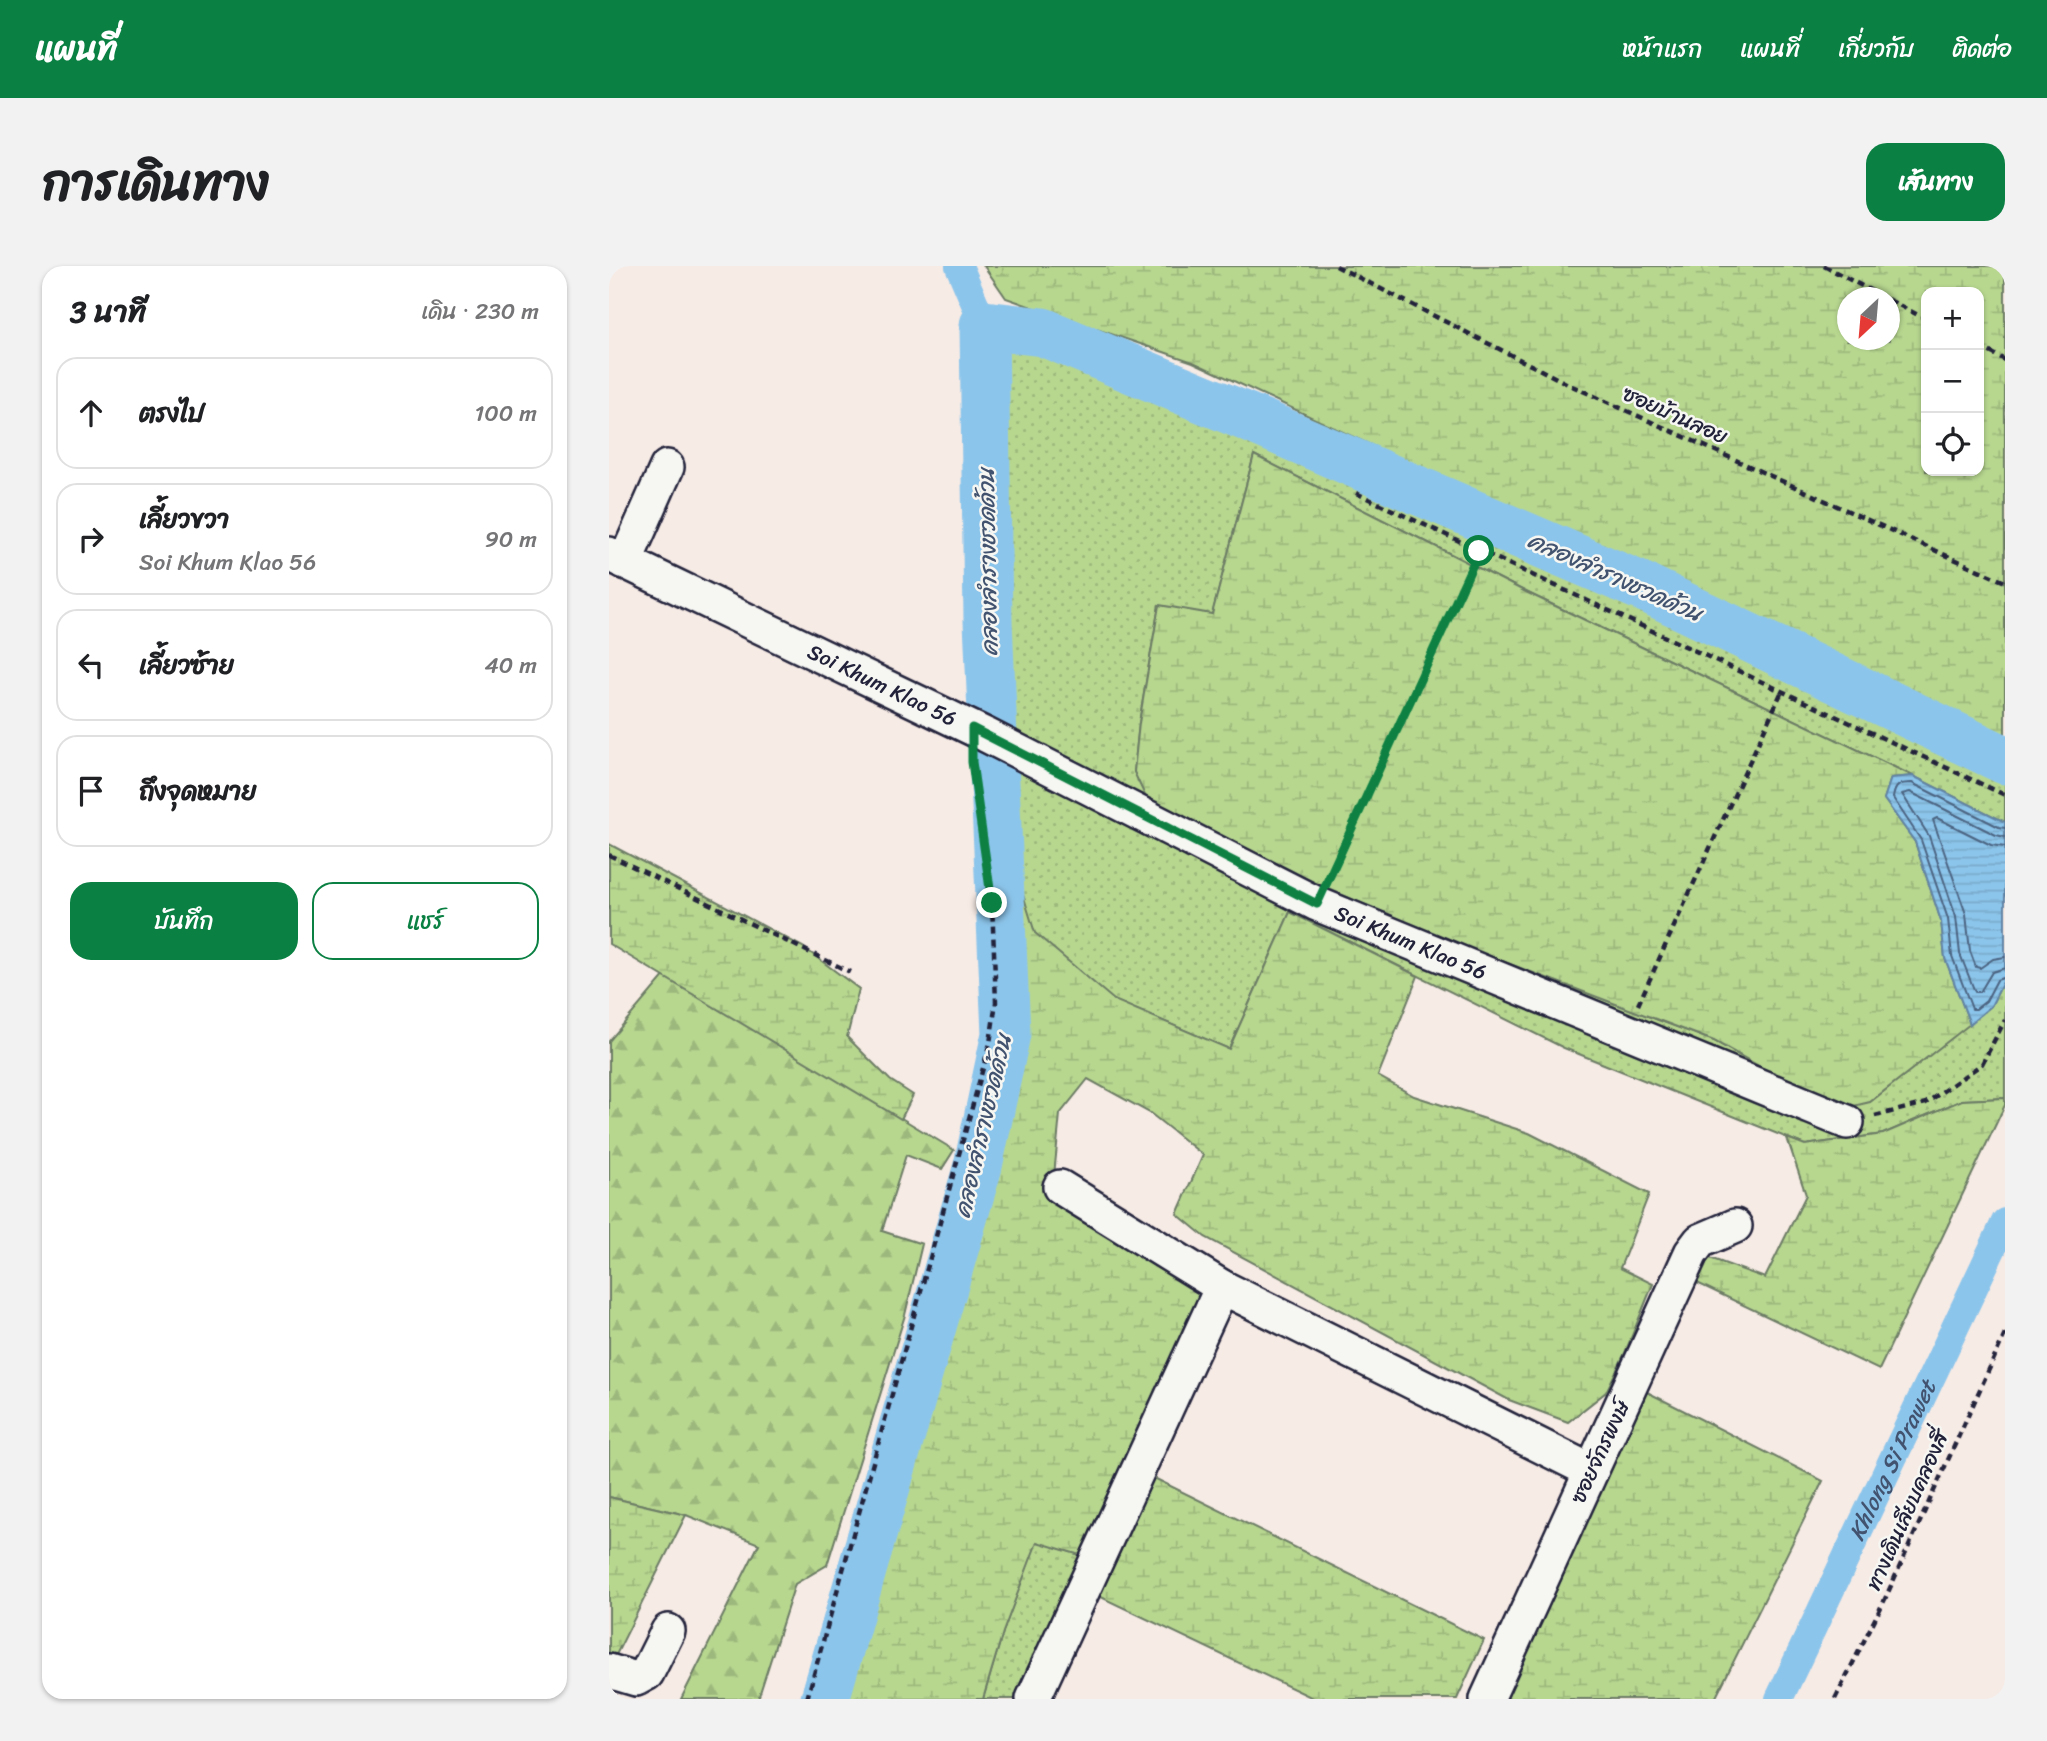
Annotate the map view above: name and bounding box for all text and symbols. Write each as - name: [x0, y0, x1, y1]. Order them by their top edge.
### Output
- text: แผนที่: [35, 20, 117, 78]
- text: หน้าแรก: [1622, 28, 1702, 70]
- text: แผนที่: [1740, 28, 1800, 70]
- text: เกี่ยวกับ: [1838, 28, 1914, 70]
- text: ติดต่อ: [1952, 28, 2012, 70]
- text: การเดินทาง: [42, 139, 269, 226]
- button: เส้นทาง: [1866, 143, 2005, 221]
- text: 3 นาที: [70, 285, 146, 339]
- north arrow: [1837, 287, 1900, 350]
- map controls: [1921, 287, 1984, 476]
- button: +: [1921, 287, 1984, 350]
- text: เดิน · 230 m: [421, 291, 539, 332]
- button: −: [1921, 350, 1984, 413]
- street label: ซอยบ้านลอย: [1616, 375, 1734, 455]
- text: ตรงไป: [139, 390, 204, 436]
- text: 100 m: [474, 393, 537, 434]
- icon: ahead: [72, 394, 110, 432]
- button: locate: [1921, 413, 1984, 476]
- water label: คลองลำรางชวดด้วน: [966, 465, 1010, 656]
- text: เลี้ยวขวา: [139, 496, 229, 542]
- text: 90 m: [485, 519, 537, 560]
- icon: right: [72, 520, 110, 558]
- water label: คลองลำรางชวดด้วน: [1521, 520, 1711, 635]
- route start: [1463, 535, 1494, 566]
- text: Soi Khum Klao 56: [139, 542, 316, 583]
- street label: Soi Khum Klao 56: [801, 633, 963, 737]
- text: เลี้ยวซ้าย: [139, 642, 234, 688]
- text: 40 m: [484, 645, 537, 686]
- icon: left: [72, 646, 110, 684]
- text: ถึงจุดหมาย: [139, 768, 256, 814]
- icon: arrive: [72, 772, 110, 810]
- button: บันทึก: [70, 882, 298, 960]
- button: แชร์: [312, 882, 539, 960]
- route end: [976, 887, 1007, 918]
- street label: Soi Khum Klao 56: [1328, 894, 1493, 991]
- water label: คลองลำรางชวดด้วน: [942, 1028, 1025, 1222]
- water label: Khlong Si Prawet: [1836, 1371, 1949, 1548]
- street label: ซอยจักรพงษ์: [1559, 1390, 1642, 1510]
- street label: ทางเดินเลียบคลองสี่: [1855, 1421, 1961, 1597]

